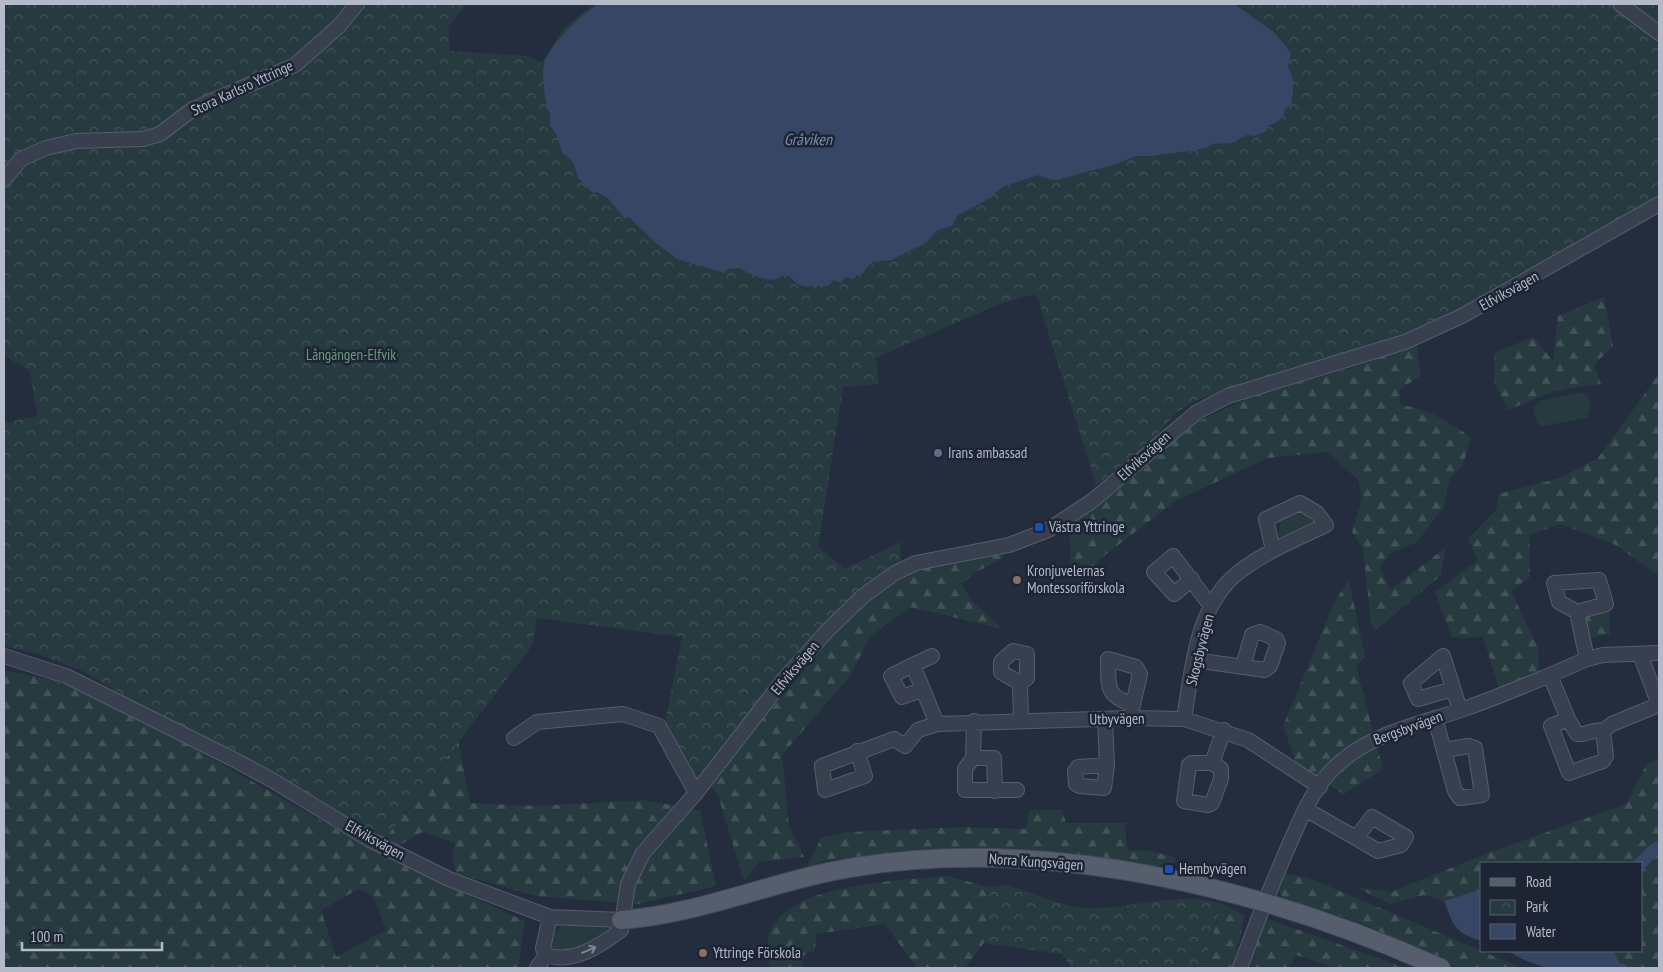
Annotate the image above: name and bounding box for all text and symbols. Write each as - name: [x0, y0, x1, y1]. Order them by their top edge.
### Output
- street label: Stora Karlsro Yttringe: [188, 56, 296, 120]
- water label: Gråviken: [784, 129, 833, 149]
- street label: Elfviksvägen: [1476, 267, 1542, 315]
- park label: Långängen-Elfvik: [306, 345, 396, 364]
- street label: Elfviksvägen: [1113, 427, 1174, 484]
- place label: Irans ambassad: [948, 443, 1027, 462]
- marker: Irans ambassad: [932, 447, 944, 459]
- place label: Västra Yttringe: [1048, 517, 1125, 536]
- marker: Västra Yttringe: [1033, 521, 1045, 533]
- place label: Kronjuvelernas Montessoriförskola: [1027, 561, 1125, 597]
- marker: Kronjuvelernas Montessoriförskola: [1011, 574, 1023, 586]
- street label: Skogsbyvägen: [1181, 612, 1218, 688]
- street label: Elfviksvägen: [766, 637, 823, 699]
- street label: Bergsbyvägen: [1371, 706, 1445, 749]
- street label: Utbyvägen: [1089, 709, 1145, 728]
- street label: Elfviksvägen: [342, 816, 408, 864]
- street label: Norra Kungsvägen: [988, 849, 1084, 874]
- place label: Hembyvägen: [1179, 859, 1246, 878]
- legend: [1480, 862, 1643, 952]
- marker: Hembyvägen: [1163, 863, 1175, 875]
- text: Road: [1526, 872, 1552, 891]
- text: Park: [1526, 897, 1548, 916]
- scale bar: [22, 920, 162, 952]
- text: Water: [1526, 922, 1557, 941]
- text: 100 m: [30, 927, 63, 946]
- place label: Yttringe Förskola: [713, 943, 801, 962]
- one-way arrow: [581, 944, 596, 954]
- marker: Yttringe Förskola: [697, 947, 709, 959]

